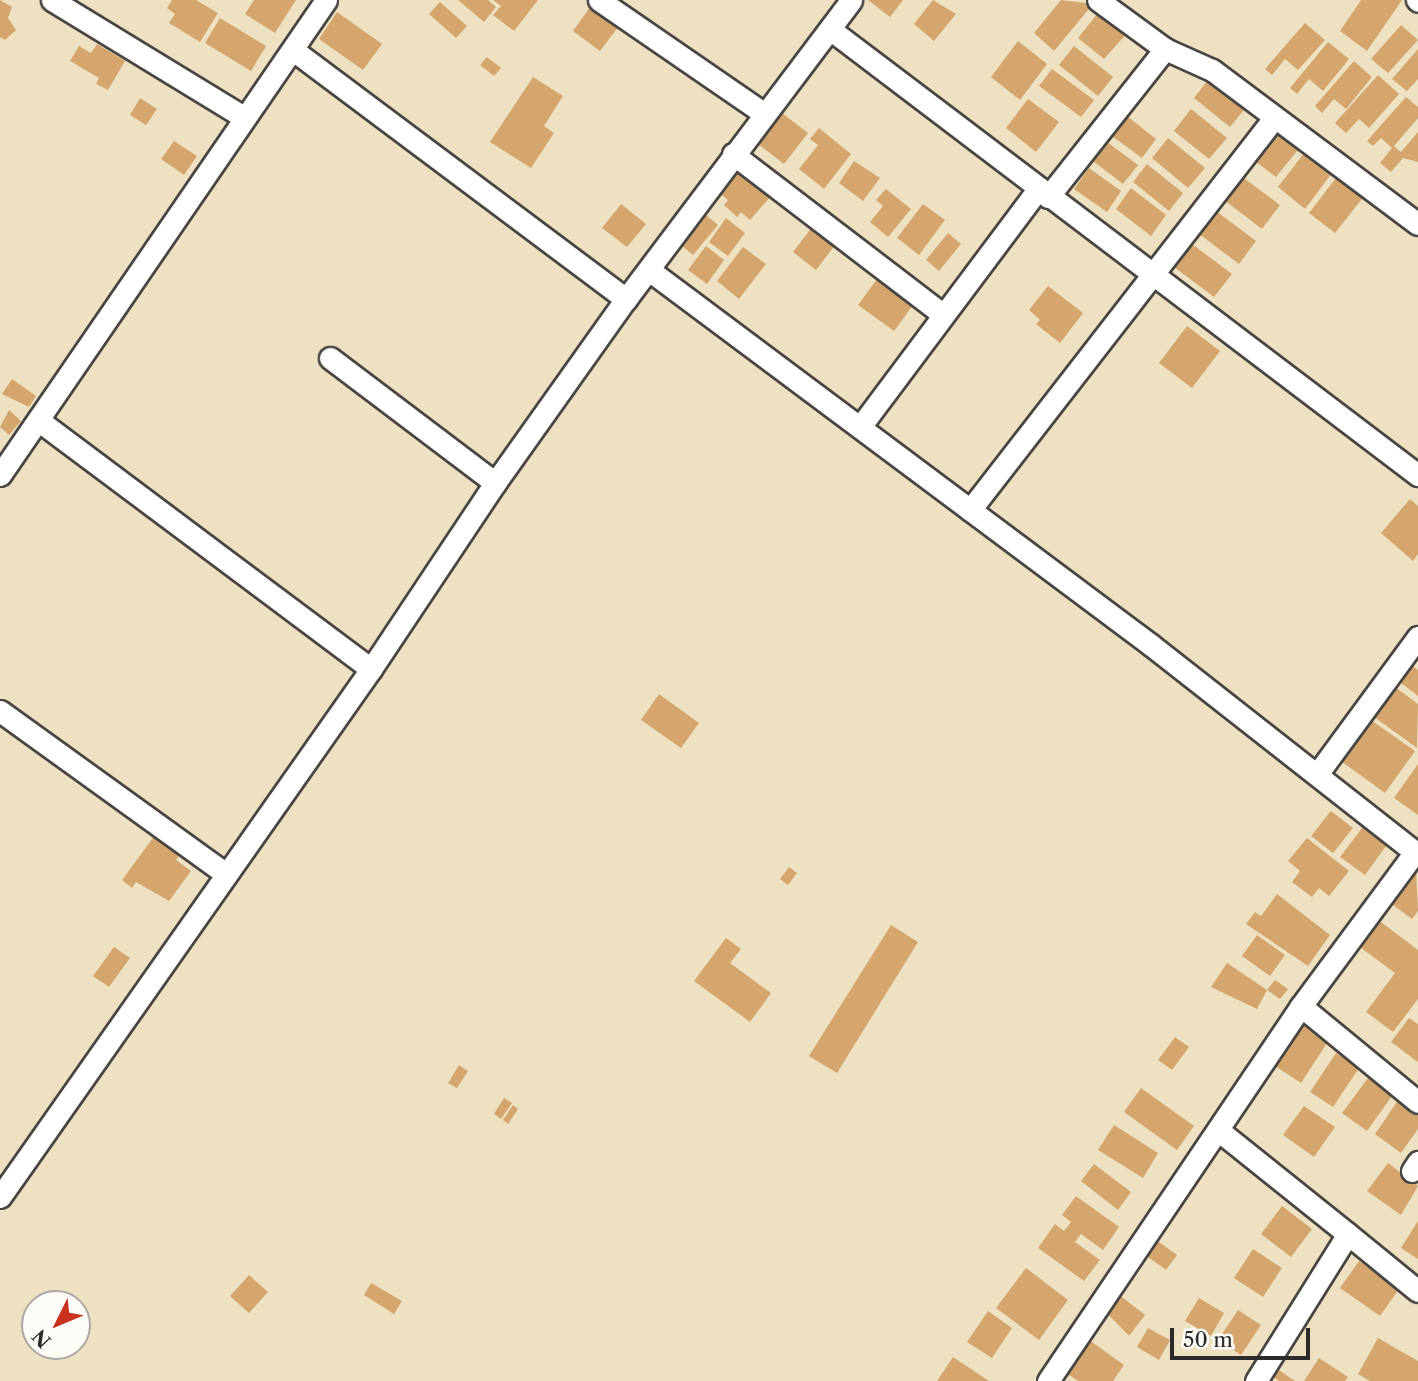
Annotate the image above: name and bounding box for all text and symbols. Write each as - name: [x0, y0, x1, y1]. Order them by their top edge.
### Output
- north arrow: [21, 1290, 91, 1360]
- scale bar: [1173, 1314, 1313, 1358]
- text: N: [28, 1324, 56, 1352]
- text: 50 m: [1183, 1327, 1233, 1352]

